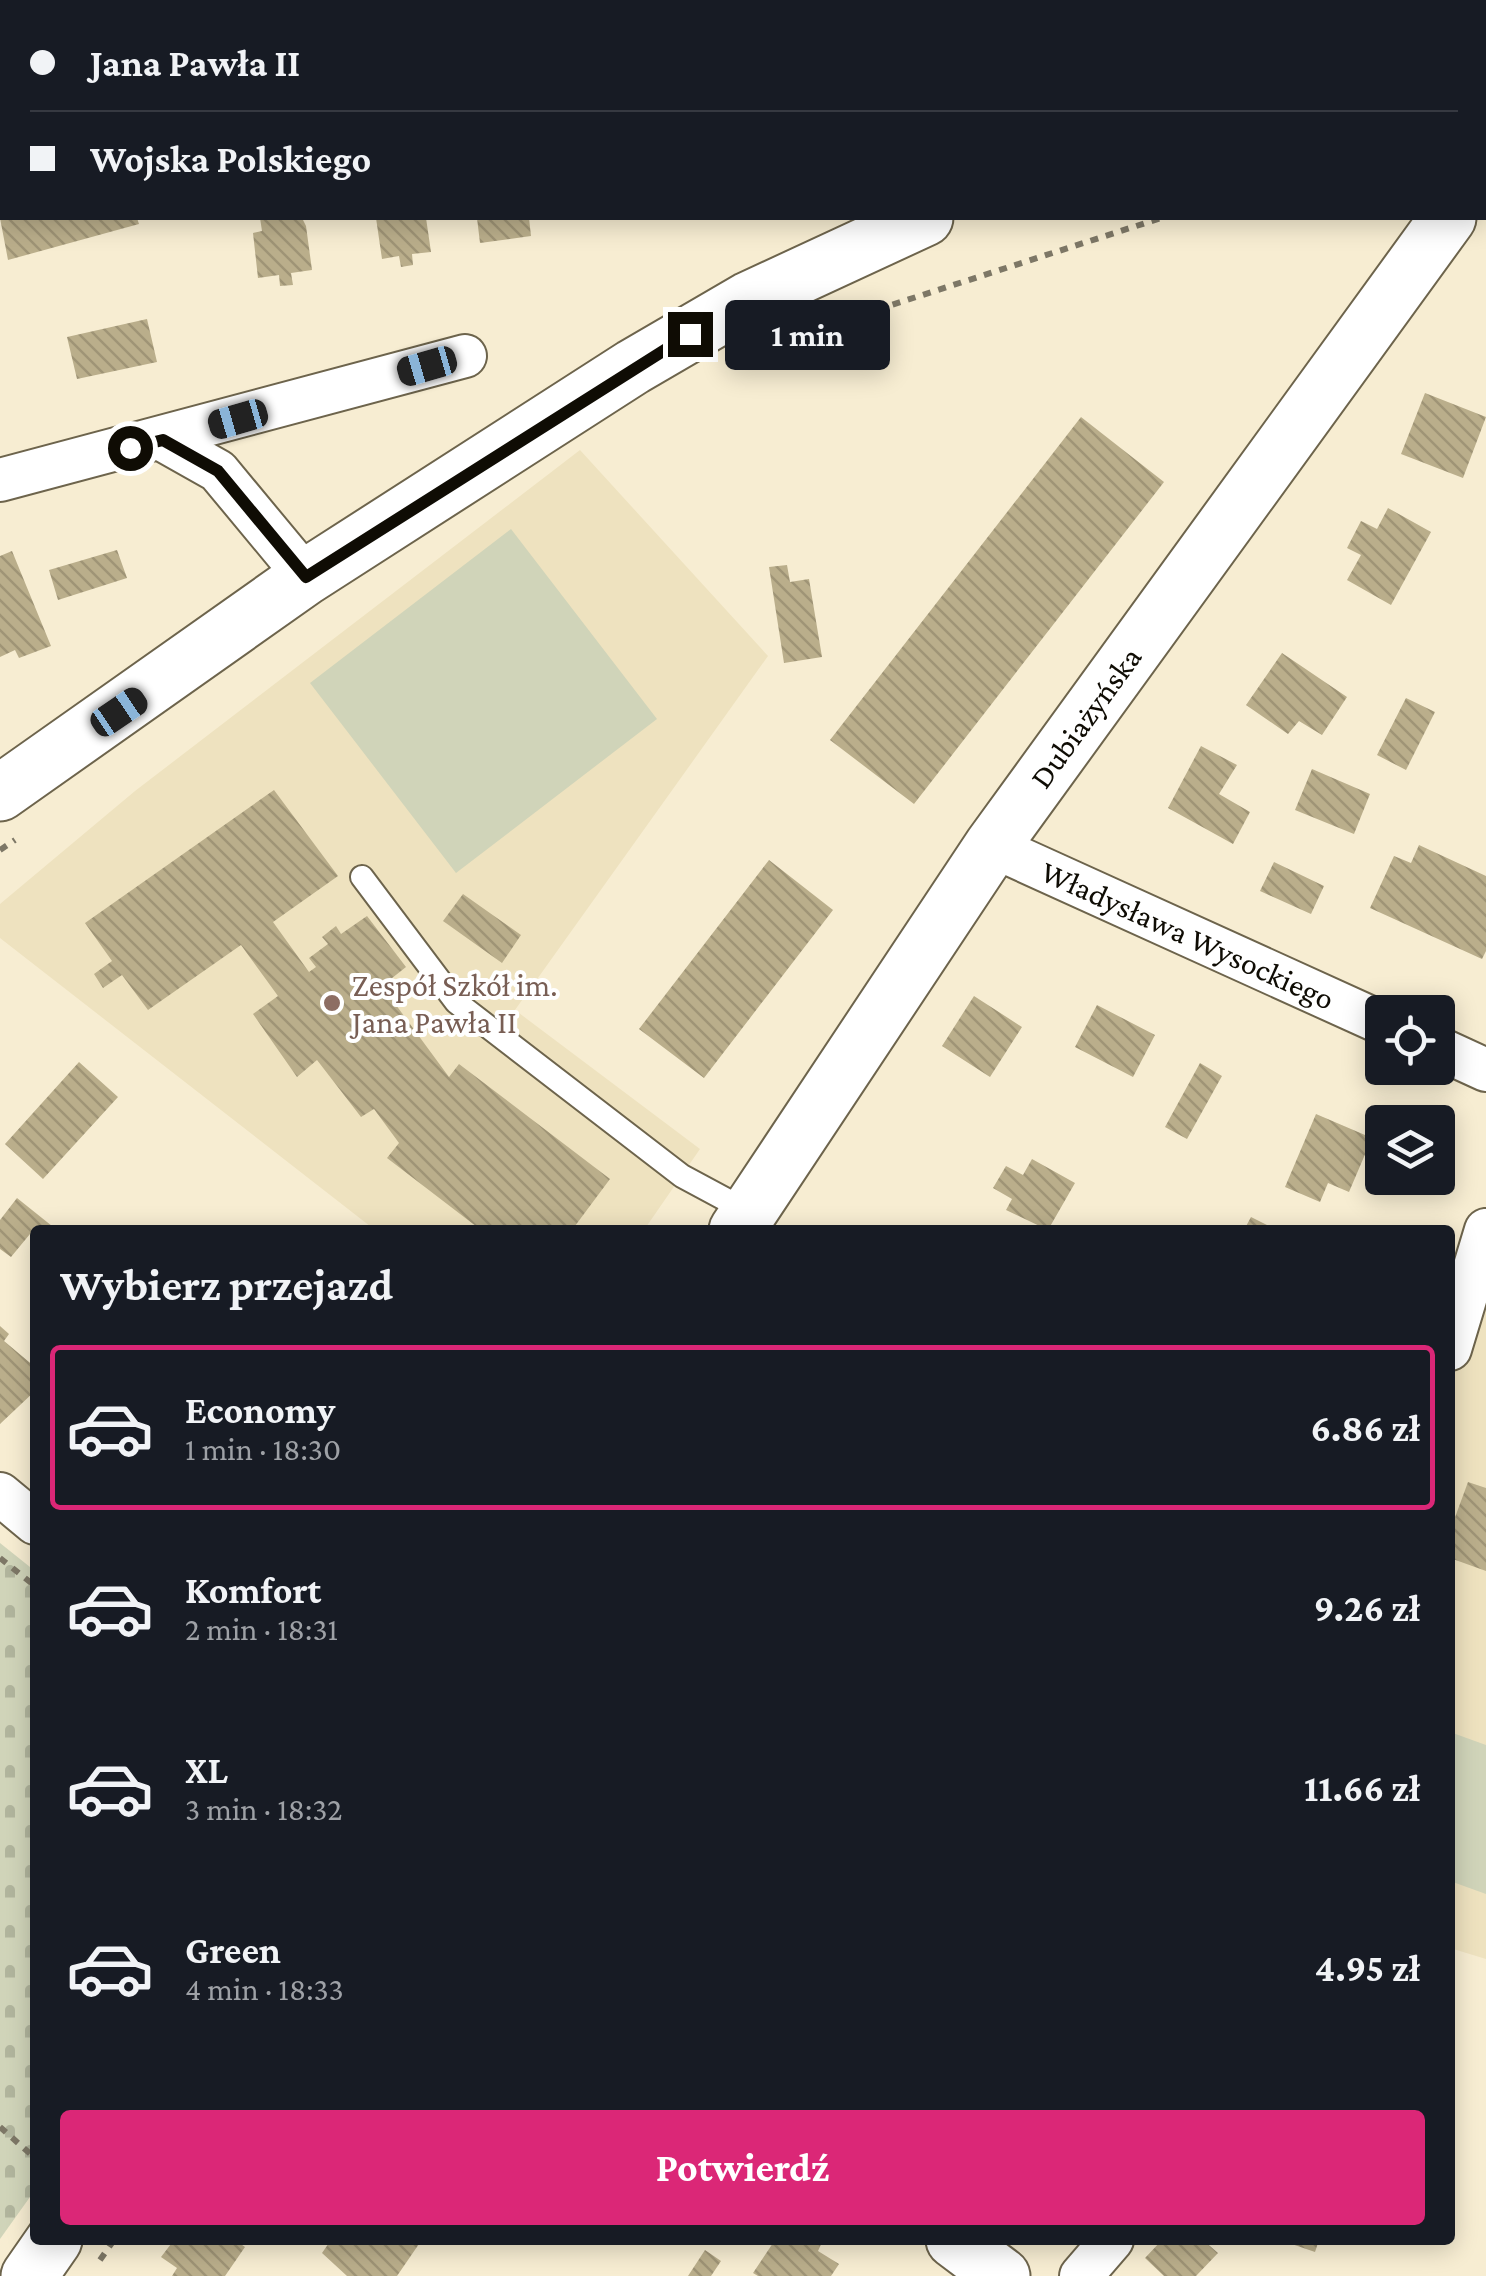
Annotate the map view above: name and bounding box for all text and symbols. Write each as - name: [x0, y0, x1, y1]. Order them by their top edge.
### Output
- text: Jana Pawła II: [90, 42, 300, 84]
- text: Wojska Polskiego: [90, 138, 371, 180]
- callout: 1 min: [725, 299, 890, 369]
- route end: [668, 312, 713, 357]
- text: 1 min: [771, 317, 844, 353]
- car: [394, 343, 460, 389]
- car: [205, 396, 271, 442]
- route start: [108, 426, 153, 471]
- street label: Dubiażyńska: [1022, 639, 1149, 795]
- car: [86, 683, 152, 741]
- street label: Władysława Wysockiego: [1036, 853, 1340, 1017]
- place label: Zespół Szkół im. Jana Pawła II: [349, 967, 558, 1040]
- marker: Zespół Szkół im. Jana Pawła II: [321, 992, 343, 1014]
- map controls: [1365, 995, 1455, 1195]
- button: locate: [1365, 995, 1455, 1085]
- button: layers: [1365, 1105, 1455, 1195]
- text: Wybierz przejazd: [60, 1260, 393, 1310]
- icon: car: [65, 1383, 155, 1473]
- text: Economy: [185, 1389, 335, 1431]
- text: 6.86 zł: [1310, 1407, 1420, 1449]
- text: 1 min · 18:30: [185, 1431, 341, 1467]
- icon: car: [65, 1563, 155, 1653]
- text: Komfort: [185, 1569, 321, 1611]
- text: 9.26 zł: [1314, 1587, 1420, 1629]
- text: 2 min · 18:31: [185, 1611, 338, 1647]
- icon: car: [65, 1743, 155, 1833]
- text: XL: [185, 1749, 228, 1791]
- text: 11.66 zł: [1304, 1767, 1420, 1809]
- text: 3 min · 18:32: [185, 1791, 343, 1827]
- icon: car: [65, 1923, 155, 2013]
- text: Green: [185, 1929, 281, 1971]
- text: 4.95 zł: [1315, 1947, 1420, 1989]
- text: 4 min · 18:33: [185, 1971, 344, 2007]
- button: Potwierdź: [60, 2110, 1425, 2225]

